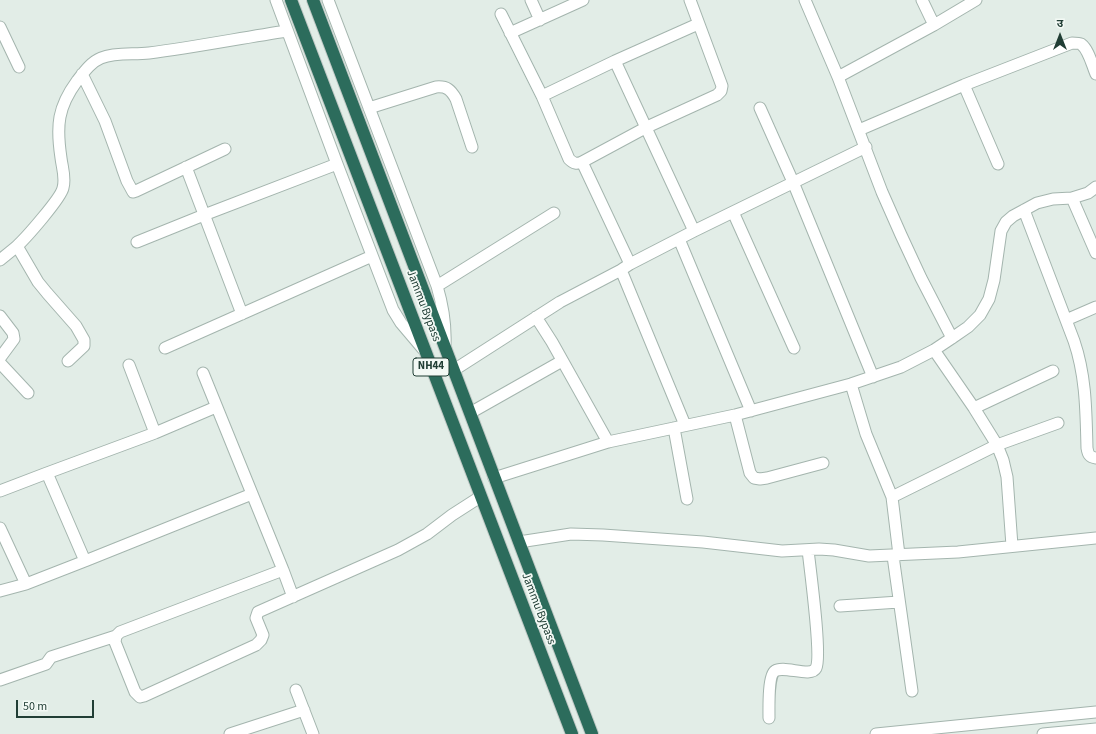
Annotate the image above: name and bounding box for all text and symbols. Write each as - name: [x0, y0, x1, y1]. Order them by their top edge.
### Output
- north arrow: [1040, 16, 1080, 56]
- text: उ: [1057, 16, 1063, 31]
- street label: Jammu Bypass: [403, 268, 443, 344]
- road number: NH44: [413, 358, 449, 376]
- street label: Jammu Bypass: [518, 571, 558, 647]
- scale bar: [18, 692, 96, 718]
- text: 50 m: [23, 698, 47, 715]

